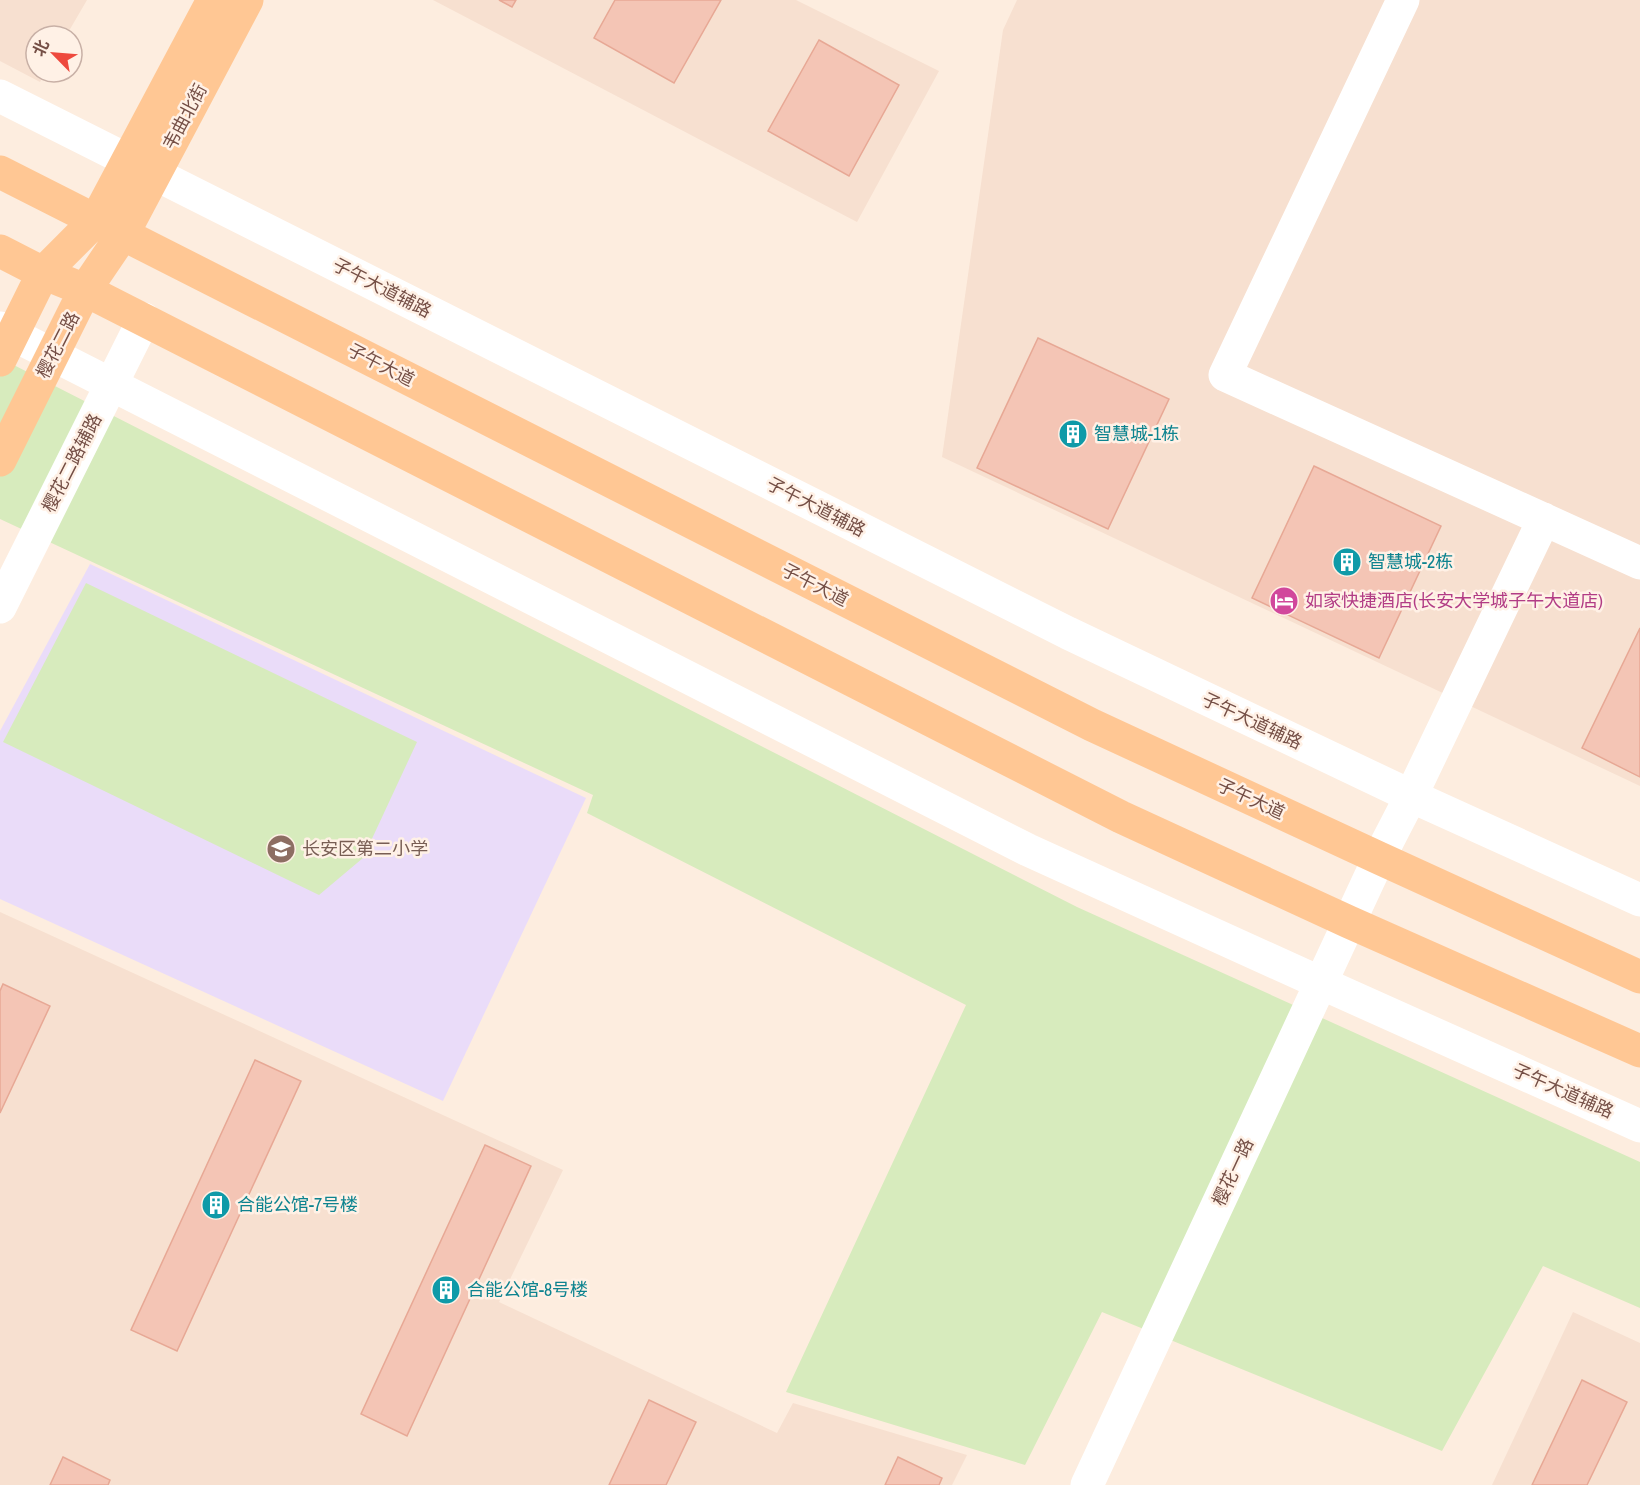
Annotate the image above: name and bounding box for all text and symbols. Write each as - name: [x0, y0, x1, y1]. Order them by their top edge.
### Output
- north arrow: [24, 24, 84, 84]
- text: 北: [27, 36, 54, 60]
- street label: 韦曲北街: [157, 79, 212, 154]
- street label: 子午大道辅路: [328, 252, 436, 323]
- street label: 樱花二路: [30, 307, 85, 383]
- street label: 子午大道: [343, 337, 419, 392]
- street label: 樱花二路辅路: [36, 409, 107, 517]
- building icon: 智慧城-1栋: [1057, 418, 1089, 450]
- place label: 智慧城-1栋: [1094, 421, 1179, 446]
- street label: 子午大道辅路: [762, 471, 870, 542]
- building icon: 智慧城-2栋: [1331, 546, 1363, 578]
- place label: 智慧城-2栋: [1368, 549, 1453, 574]
- street label: 子午大道: [777, 557, 853, 612]
- hotel icon: 如家快捷酒店(长安大学城子午大道店): [1268, 585, 1300, 617]
- place label: 如家快捷酒店(长安大学城子午大道店): [1305, 588, 1603, 613]
- street label: 子午大道辅路: [1198, 686, 1306, 755]
- street label: 子午大道: [1213, 772, 1289, 825]
- school or university icon: 长安区第二小学: [265, 833, 297, 865]
- place label: 长安区第二小学: [302, 836, 428, 861]
- street label: 子午大道辅路: [1509, 1057, 1618, 1124]
- street label: 樱花一路: [1206, 1134, 1259, 1210]
- building icon: 合能公馆-7号楼: [200, 1189, 232, 1221]
- place label: 合能公馆-7号楼: [237, 1192, 358, 1217]
- building icon: 合能公馆-8号楼: [430, 1274, 462, 1306]
- place label: 合能公馆-8号楼: [467, 1277, 588, 1302]

